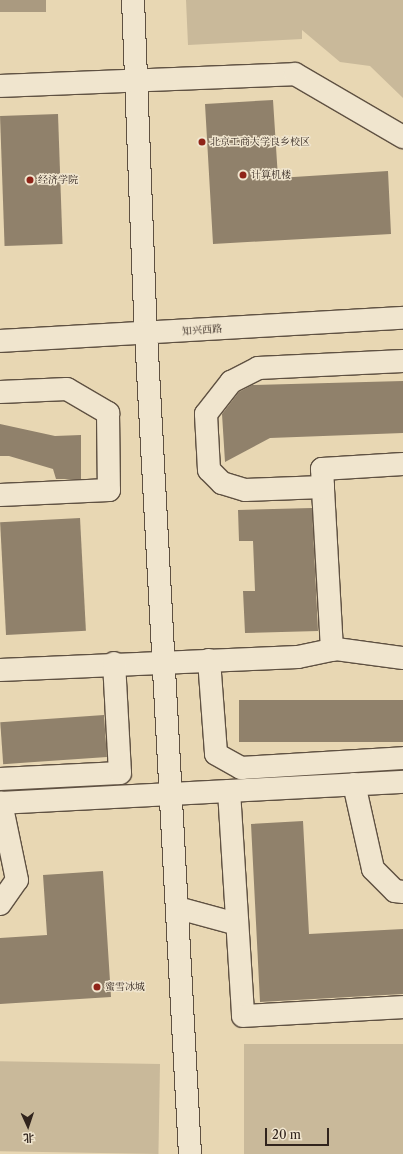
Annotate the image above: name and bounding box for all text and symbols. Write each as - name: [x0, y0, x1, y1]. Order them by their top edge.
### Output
- place label: 北京工商大学良乡校区: [210, 136, 310, 148]
- marker: 北京工商大学良乡校区: [197, 137, 207, 147]
- place label: 计算机楼: [251, 169, 291, 181]
- marker: 计算机楼: [238, 170, 248, 180]
- place label: 经济学院: [38, 174, 78, 186]
- marker: 经济学院: [25, 175, 35, 185]
- street label: 知兴西路: [182, 323, 222, 337]
- place label: 蜜雪冰城: [105, 981, 145, 993]
- marker: 蜜雪冰城: [92, 982, 102, 992]
- north arrow: [8, 1106, 48, 1146]
- scale bar: [267, 1120, 331, 1146]
- text: 20 m: [272, 1127, 301, 1142]
- text: 北: [23, 1131, 34, 1145]

